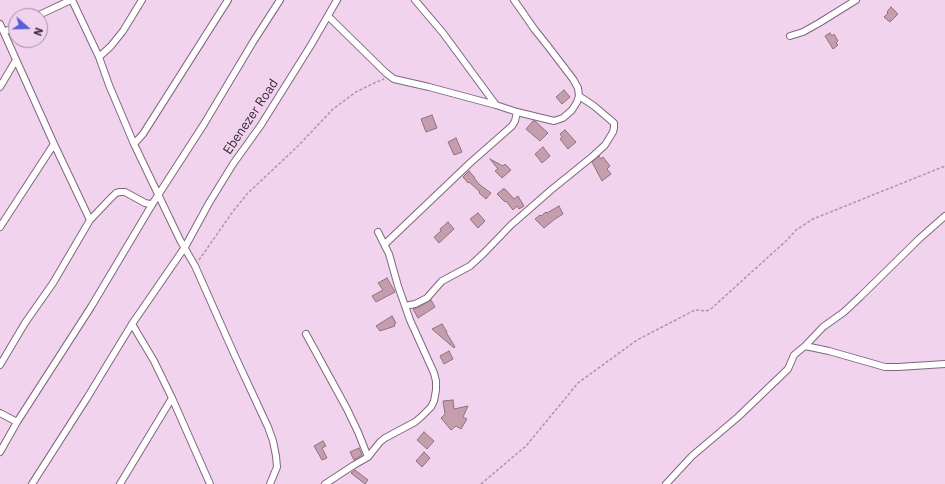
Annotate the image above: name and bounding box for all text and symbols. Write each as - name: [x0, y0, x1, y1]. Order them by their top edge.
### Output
- north arrow: [8, 8, 48, 48]
- text: N: [30, 26, 46, 38]
- street label: Ebenezer Road: [220, 76, 282, 158]

